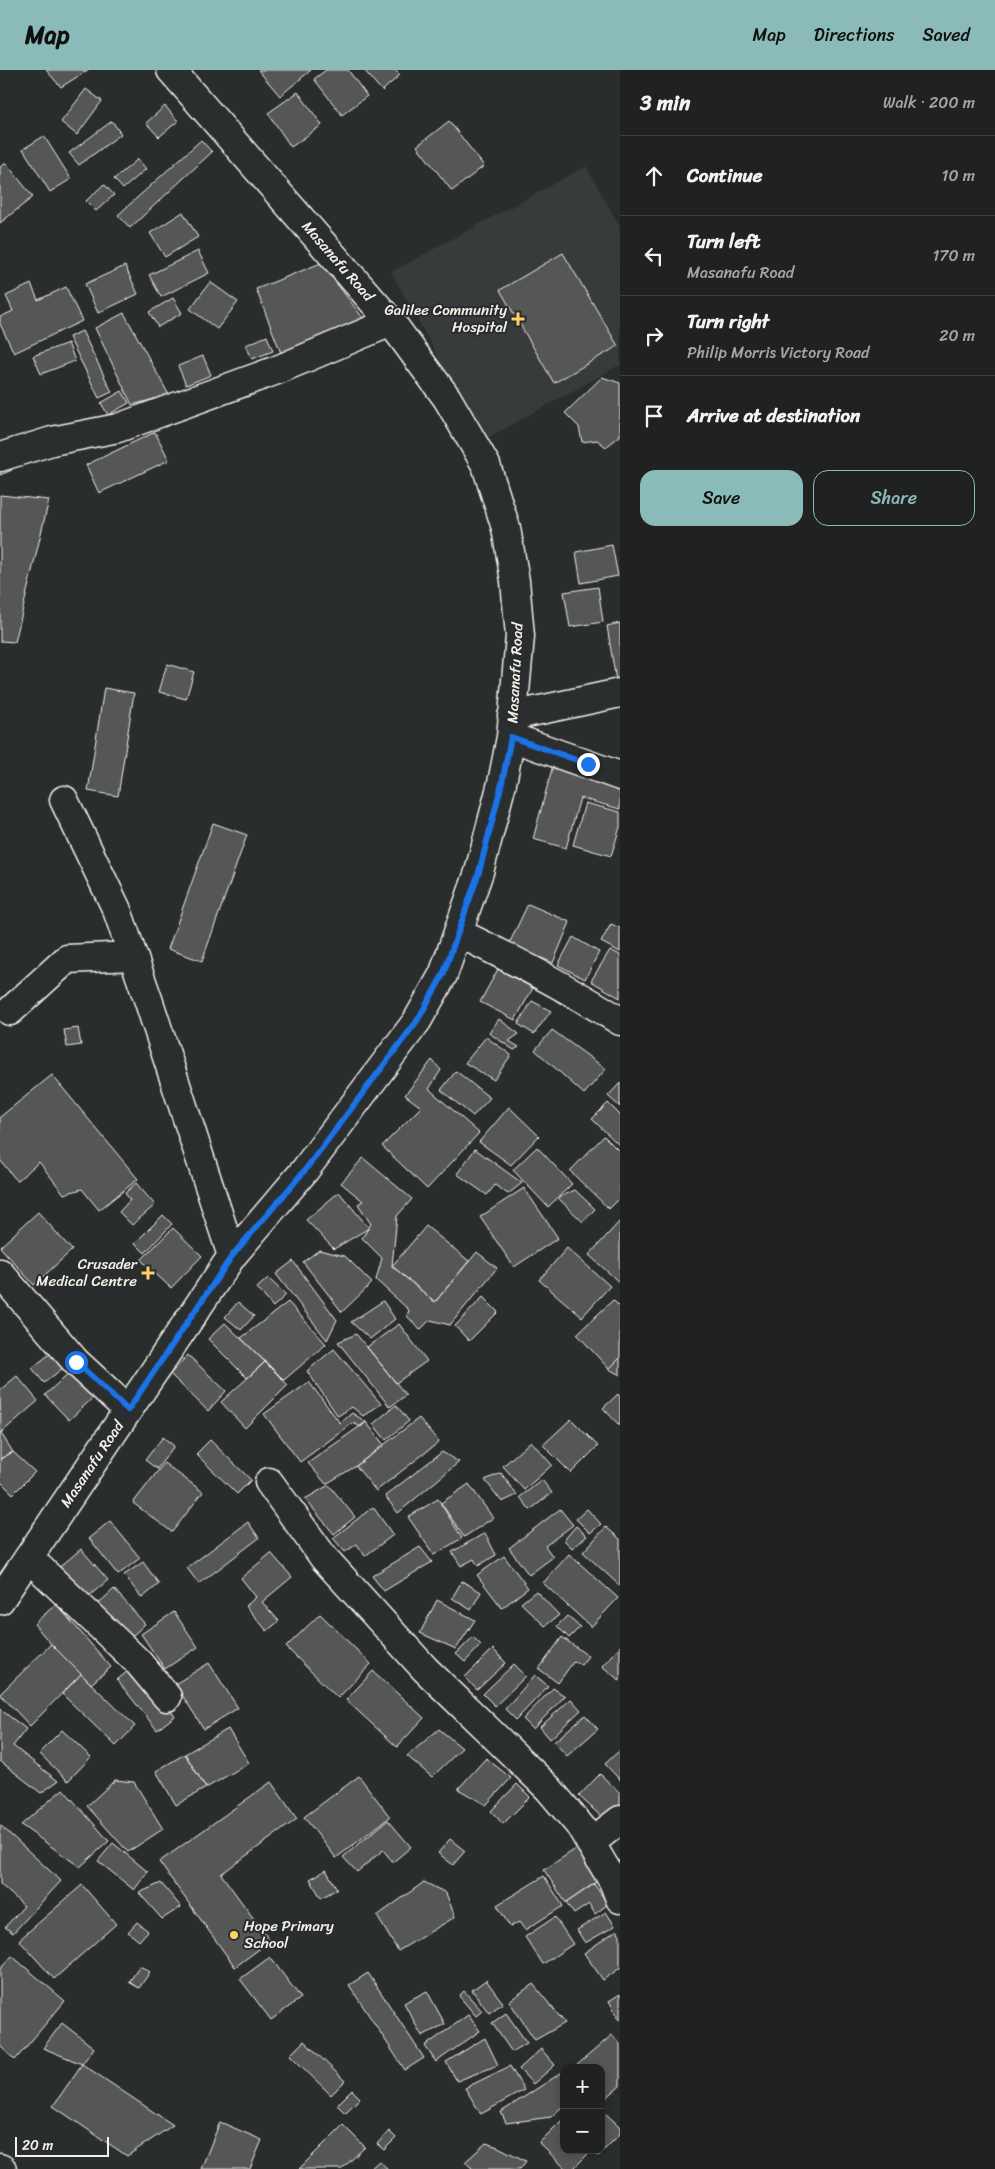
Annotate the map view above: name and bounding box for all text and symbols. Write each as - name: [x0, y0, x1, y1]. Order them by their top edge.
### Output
- text: Map: [25, 14, 69, 56]
- text: Map: [753, 19, 786, 51]
- text: Directions: [814, 19, 895, 51]
- text: Saved: [923, 19, 970, 51]
- text: 3 min: [640, 84, 690, 122]
- text: Walk · 200 m: [883, 88, 975, 117]
- text: Continue: [687, 159, 763, 192]
- text: 10 m: [942, 161, 975, 190]
- icon: ahead: [640, 162, 668, 190]
- street label: Masanafu Road: [295, 215, 381, 308]
- text: Turn left: [687, 225, 760, 258]
- text: 170 m: [932, 241, 975, 270]
- icon: left: [640, 242, 668, 270]
- text: Masanafu Road: [687, 258, 794, 287]
- place label: Galilee Community Hospital: [384, 297, 508, 340]
- text: Turn right: [687, 305, 769, 338]
- marker: Galilee Community Hospital: [511, 312, 525, 326]
- text: 20 m: [939, 321, 975, 350]
- icon: right: [640, 322, 668, 350]
- text: Philip Morris Victory Road: [687, 338, 870, 367]
- text: Arrive at destination: [687, 399, 860, 432]
- icon: arrive: [640, 402, 668, 430]
- button: Save: [640, 470, 803, 526]
- button: Share: [813, 470, 975, 526]
- street label: Masanafu Road: [499, 621, 531, 724]
- route end: [577, 753, 600, 776]
- place label: Crusader Medical Centre: [36, 1251, 138, 1294]
- marker: Crusader Medical Centre: [141, 1266, 155, 1280]
- route start: [65, 1351, 88, 1374]
- street label: Masanafu Road: [53, 1414, 131, 1513]
- place label: Hope Primary School: [244, 1913, 334, 1956]
- marker: Hope Primary School: [228, 1929, 240, 1941]
- map controls: [560, 2064, 605, 2154]
- button: +: [560, 2064, 605, 2109]
- button: −: [560, 2109, 605, 2154]
- text: 20 m: [22, 2133, 53, 2158]
- scale bar: [15, 2134, 109, 2157]

